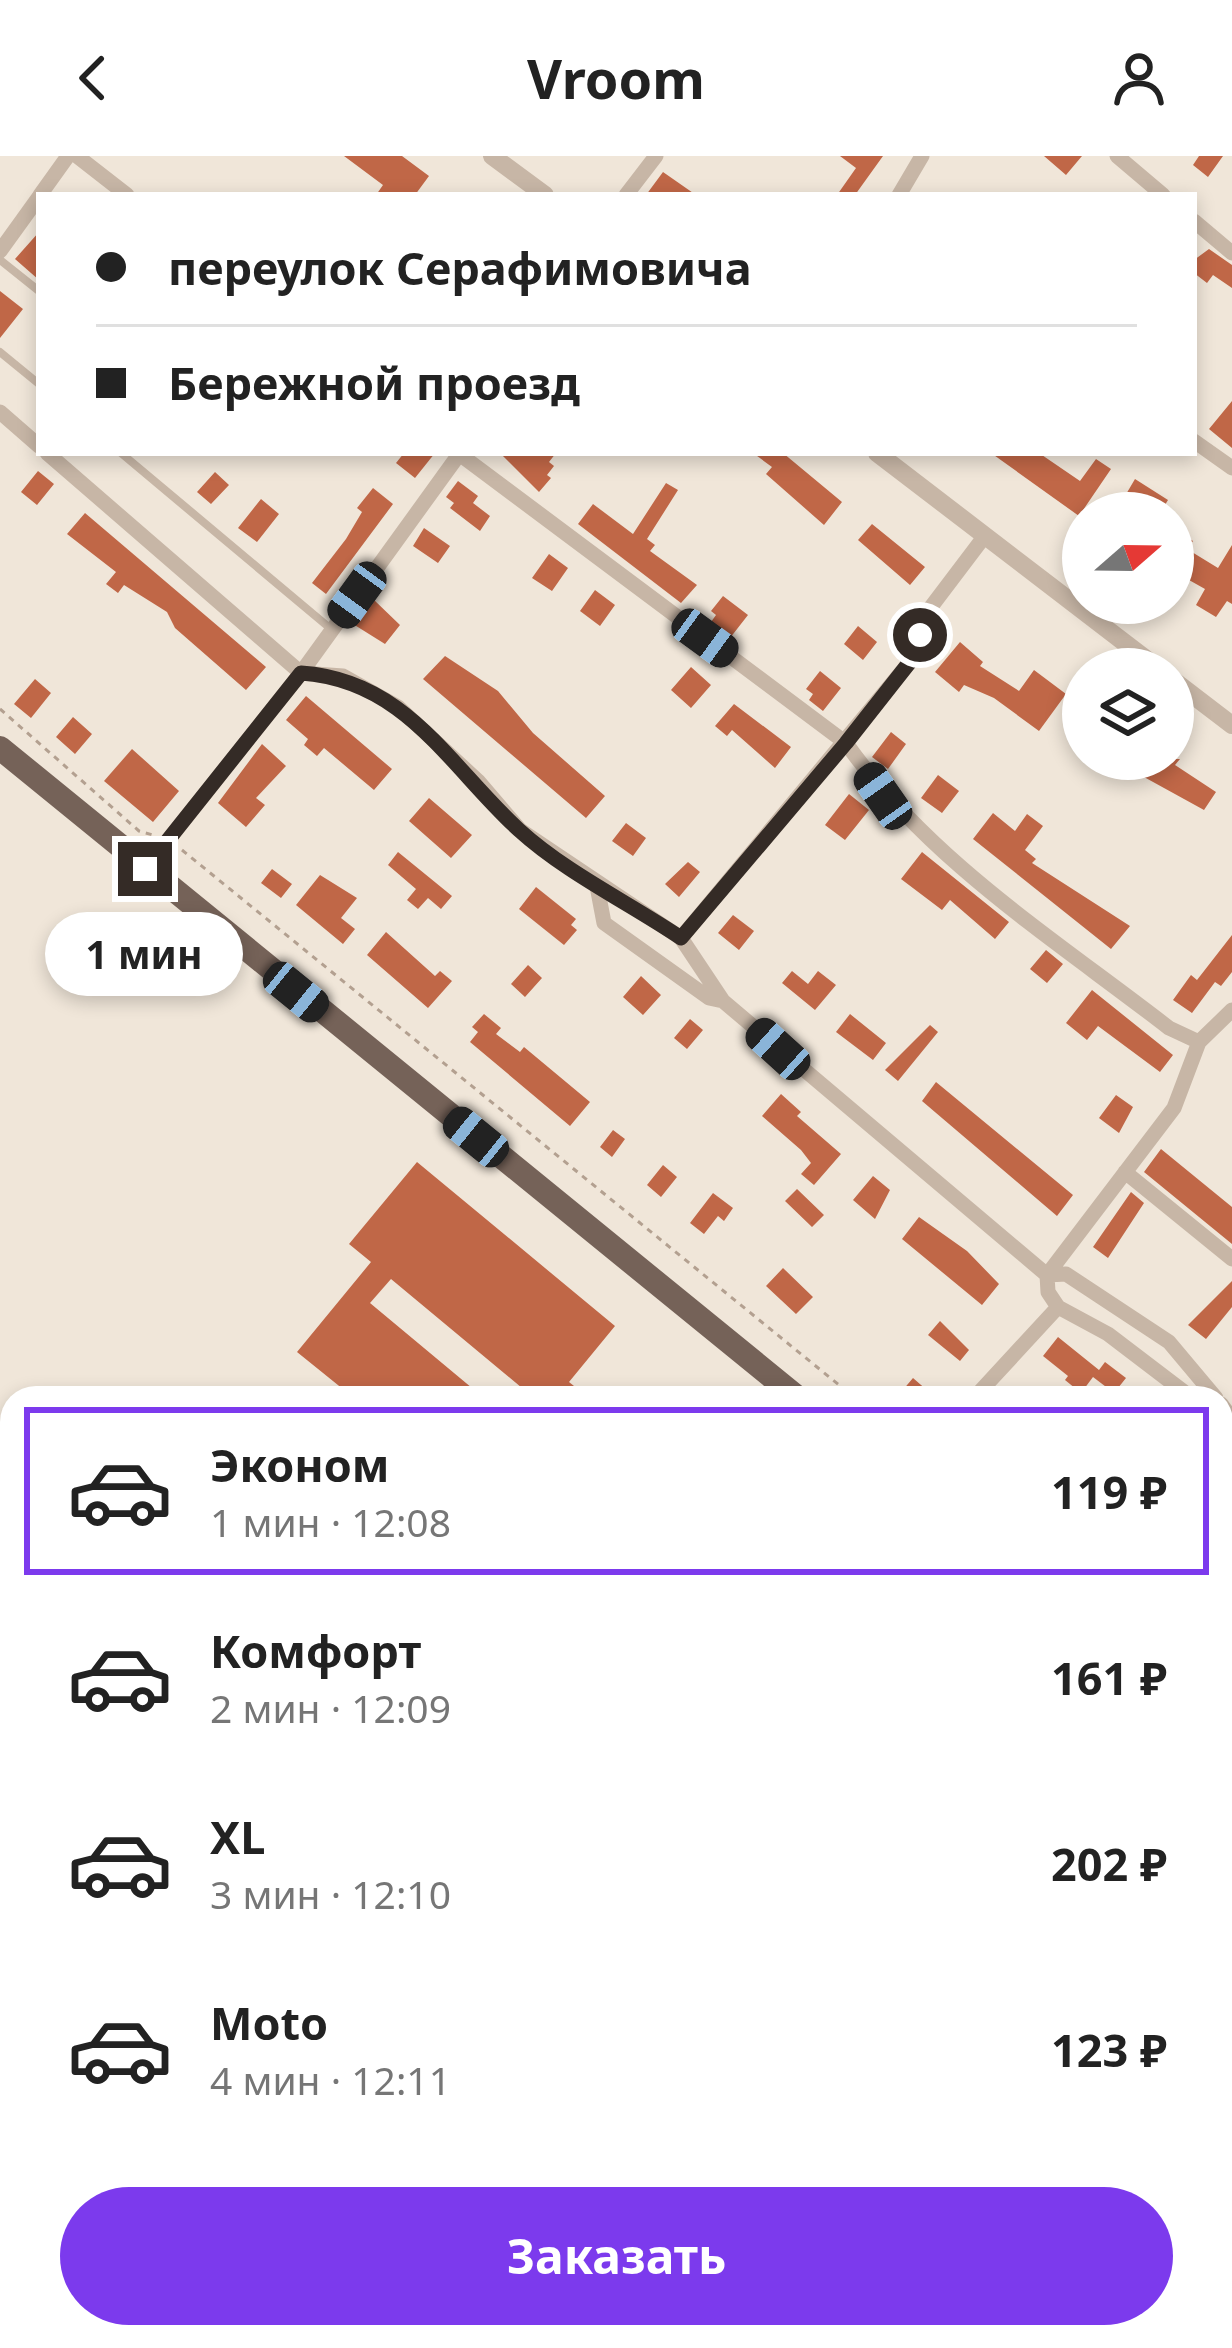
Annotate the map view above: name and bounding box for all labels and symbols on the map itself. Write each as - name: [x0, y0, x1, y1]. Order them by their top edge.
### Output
- north arrow: [1062, 492, 1194, 624]
- car: [321, 555, 393, 635]
- car: [665, 602, 745, 674]
- route start: [893, 608, 947, 662]
- car: [848, 756, 918, 836]
- route end: [118, 842, 172, 896]
- callout: 1 мин: [46, 911, 244, 995]
- car: [257, 955, 335, 1029]
- car: [739, 1012, 817, 1086]
- car: [437, 1100, 515, 1174]

